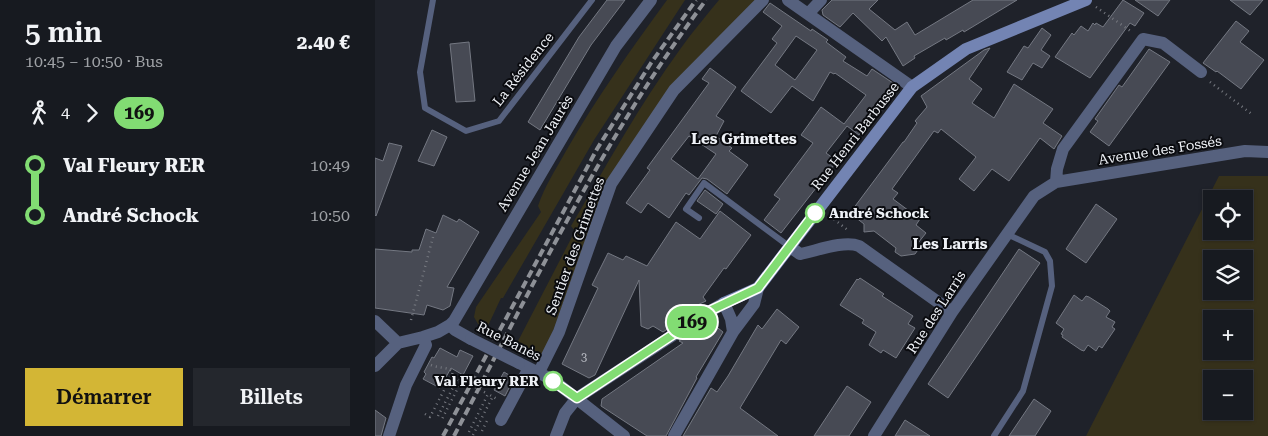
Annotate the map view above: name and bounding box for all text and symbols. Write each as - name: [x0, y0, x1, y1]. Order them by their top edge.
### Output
- text: 5 min: [25, 16, 102, 49]
- street label: La Résidence: [489, 29, 557, 109]
- text: 2.40 €: [297, 31, 350, 54]
- text: 10:45 – 10:50 · Bus: [25, 52, 163, 71]
- street label: Rue Henri Barbusse: [808, 79, 902, 193]
- street label: Avenue Jean Jaurès: [494, 92, 576, 214]
- icon: walk: [25, 99, 53, 127]
- icon: forward: [78, 99, 106, 127]
- text: 169: [124, 102, 154, 123]
- text: 4: [61, 103, 70, 122]
- district label: Les Grimettes: [691, 130, 797, 148]
- street label: Avenue des Fossés: [1097, 132, 1223, 168]
- text: Val Fleury RER: [63, 154, 205, 177]
- text: 10:49: [310, 156, 350, 175]
- street label: Sentier des Grimettes: [543, 175, 608, 317]
- map controls: [1203, 190, 1253, 420]
- button: locate: [1203, 190, 1253, 240]
- marker: André Schock: [805, 203, 825, 223]
- text: André Schock: [63, 204, 199, 227]
- place label: André Schock: [829, 205, 930, 221]
- text: 10:50: [310, 206, 350, 225]
- district label: Les Larris: [913, 235, 988, 253]
- button: layers: [1203, 250, 1253, 300]
- street label: Rue des Larris: [903, 267, 969, 356]
- line badge: 169: [663, 306, 721, 338]
- button: +: [1203, 310, 1253, 360]
- text: 169: [677, 311, 707, 332]
- street label: Rue Banès: [474, 318, 544, 364]
- house number: 3: [581, 351, 587, 364]
- button: Démarrer: [25, 368, 183, 426]
- button: Billets: [193, 368, 350, 426]
- button: −: [1203, 370, 1253, 420]
- marker: Val Fleury RER: [543, 371, 563, 391]
- place label: Val Fleury RER: [434, 373, 540, 389]

